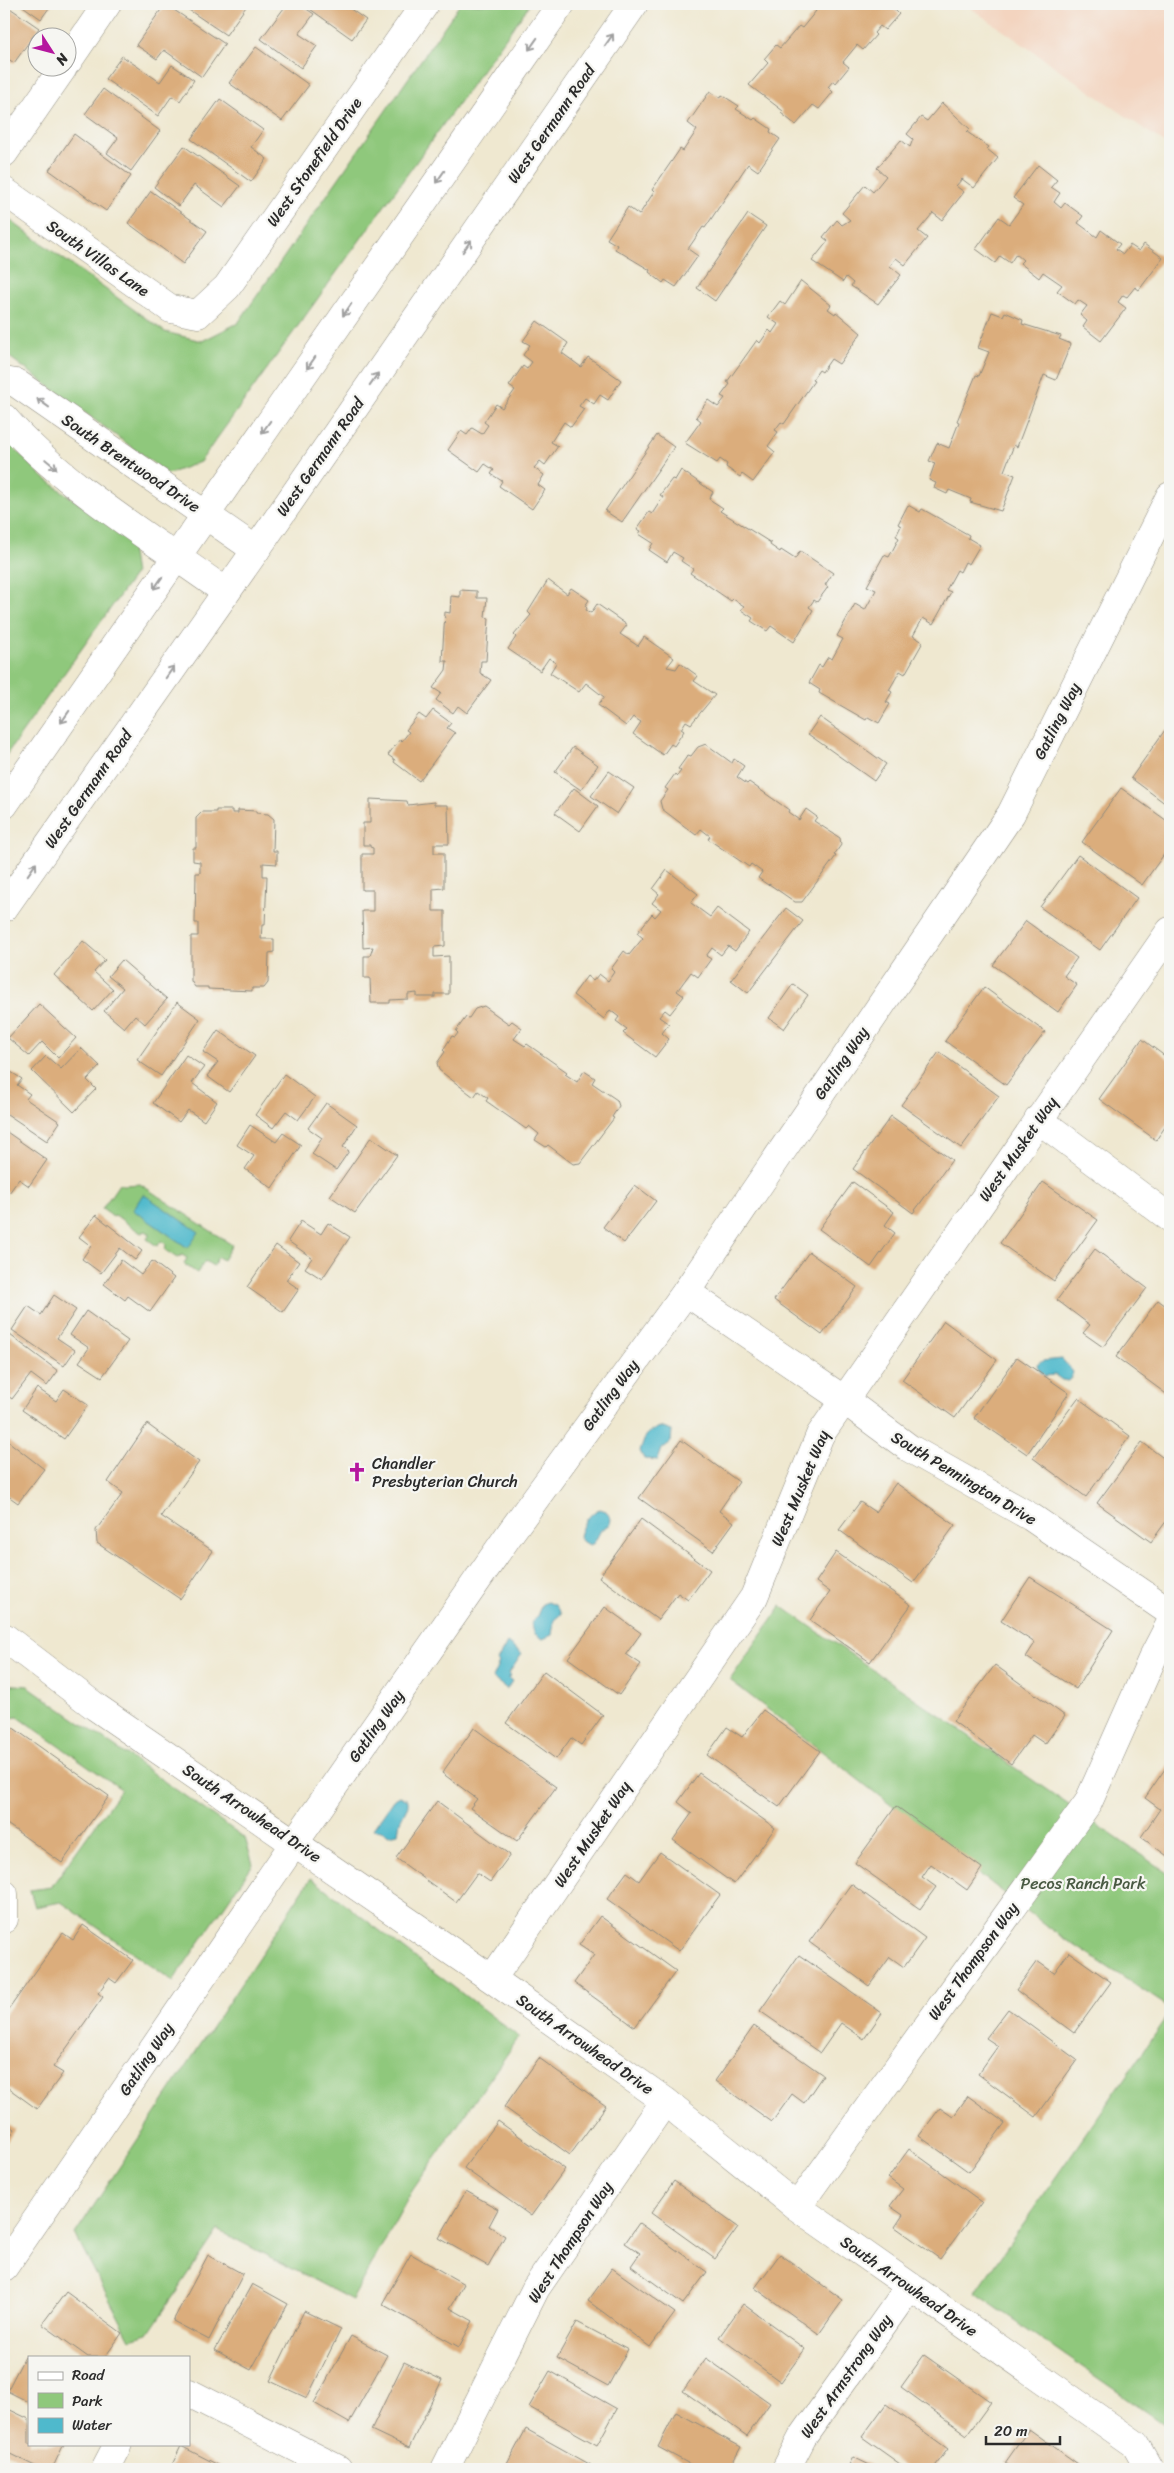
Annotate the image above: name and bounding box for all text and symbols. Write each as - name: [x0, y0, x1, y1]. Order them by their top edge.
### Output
- north arrow: [28, 28, 78, 78]
- one-way arrow: [604, 33, 614, 47]
- one-way arrow: [528, 37, 538, 51]
- text: N: [49, 47, 76, 71]
- street label: West Germann Road: [499, 57, 604, 190]
- street label: West Stonefield Drive: [258, 91, 370, 233]
- one-way arrow: [435, 170, 445, 184]
- street label: South Villas Lane: [40, 212, 156, 305]
- one-way arrow: [462, 239, 472, 253]
- one-way arrow: [342, 303, 352, 317]
- one-way arrow: [306, 356, 316, 370]
- one-way arrow: [369, 372, 379, 386]
- street label: West Germann Road: [268, 390, 373, 523]
- one-way arrow: [36, 398, 50, 408]
- street label: South Brentwood Drive: [56, 406, 206, 520]
- one-way arrow: [261, 420, 271, 434]
- one-way arrow: [45, 459, 58, 470]
- one-way arrow: [153, 576, 163, 590]
- one-way arrow: [165, 665, 175, 679]
- street label: Gatling Way: [1025, 677, 1089, 765]
- one-way arrow: [60, 710, 70, 724]
- street label: West Germann Road: [36, 722, 141, 855]
- one-way arrow: [27, 862, 37, 876]
- street label: Gatling Way: [806, 1020, 877, 1106]
- street label: West Musket Way: [971, 1089, 1066, 1208]
- street label: Gatling Way: [574, 1352, 647, 1437]
- street label: South Pennington Drive: [885, 1423, 1043, 1533]
- street label: West Musket Way: [762, 1425, 838, 1551]
- place label: Chandler Presbyterian Church: [372, 1449, 518, 1496]
- church icon: Chandler Presbyterian Church: [346, 1461, 368, 1483]
- street label: Gatling Way: [340, 1683, 412, 1769]
- street label: South Arrowhead Drive: [177, 1756, 327, 1870]
- street label: West Musket Way: [545, 1774, 639, 1893]
- park label: Pecos Ranch Park: [1021, 1869, 1146, 1898]
- street label: West Thompson Way: [920, 1895, 1027, 2026]
- street label: South Arrowhead Drive: [510, 1986, 660, 2102]
- street label: Gatling Way: [111, 2016, 182, 2102]
- street label: West Thompson Way: [520, 2175, 621, 2309]
- street label: South Arrowhead Drive: [834, 2228, 984, 2344]
- street label: West Armstrong Way: [792, 2307, 900, 2444]
- legend: [28, 2356, 190, 2446]
- text: Road: [72, 2362, 105, 2388]
- text: Park: [72, 2388, 103, 2414]
- text: Water: [72, 2412, 112, 2438]
- scale bar: [986, 2413, 1060, 2445]
- text: 20 m: [994, 2418, 1028, 2444]

